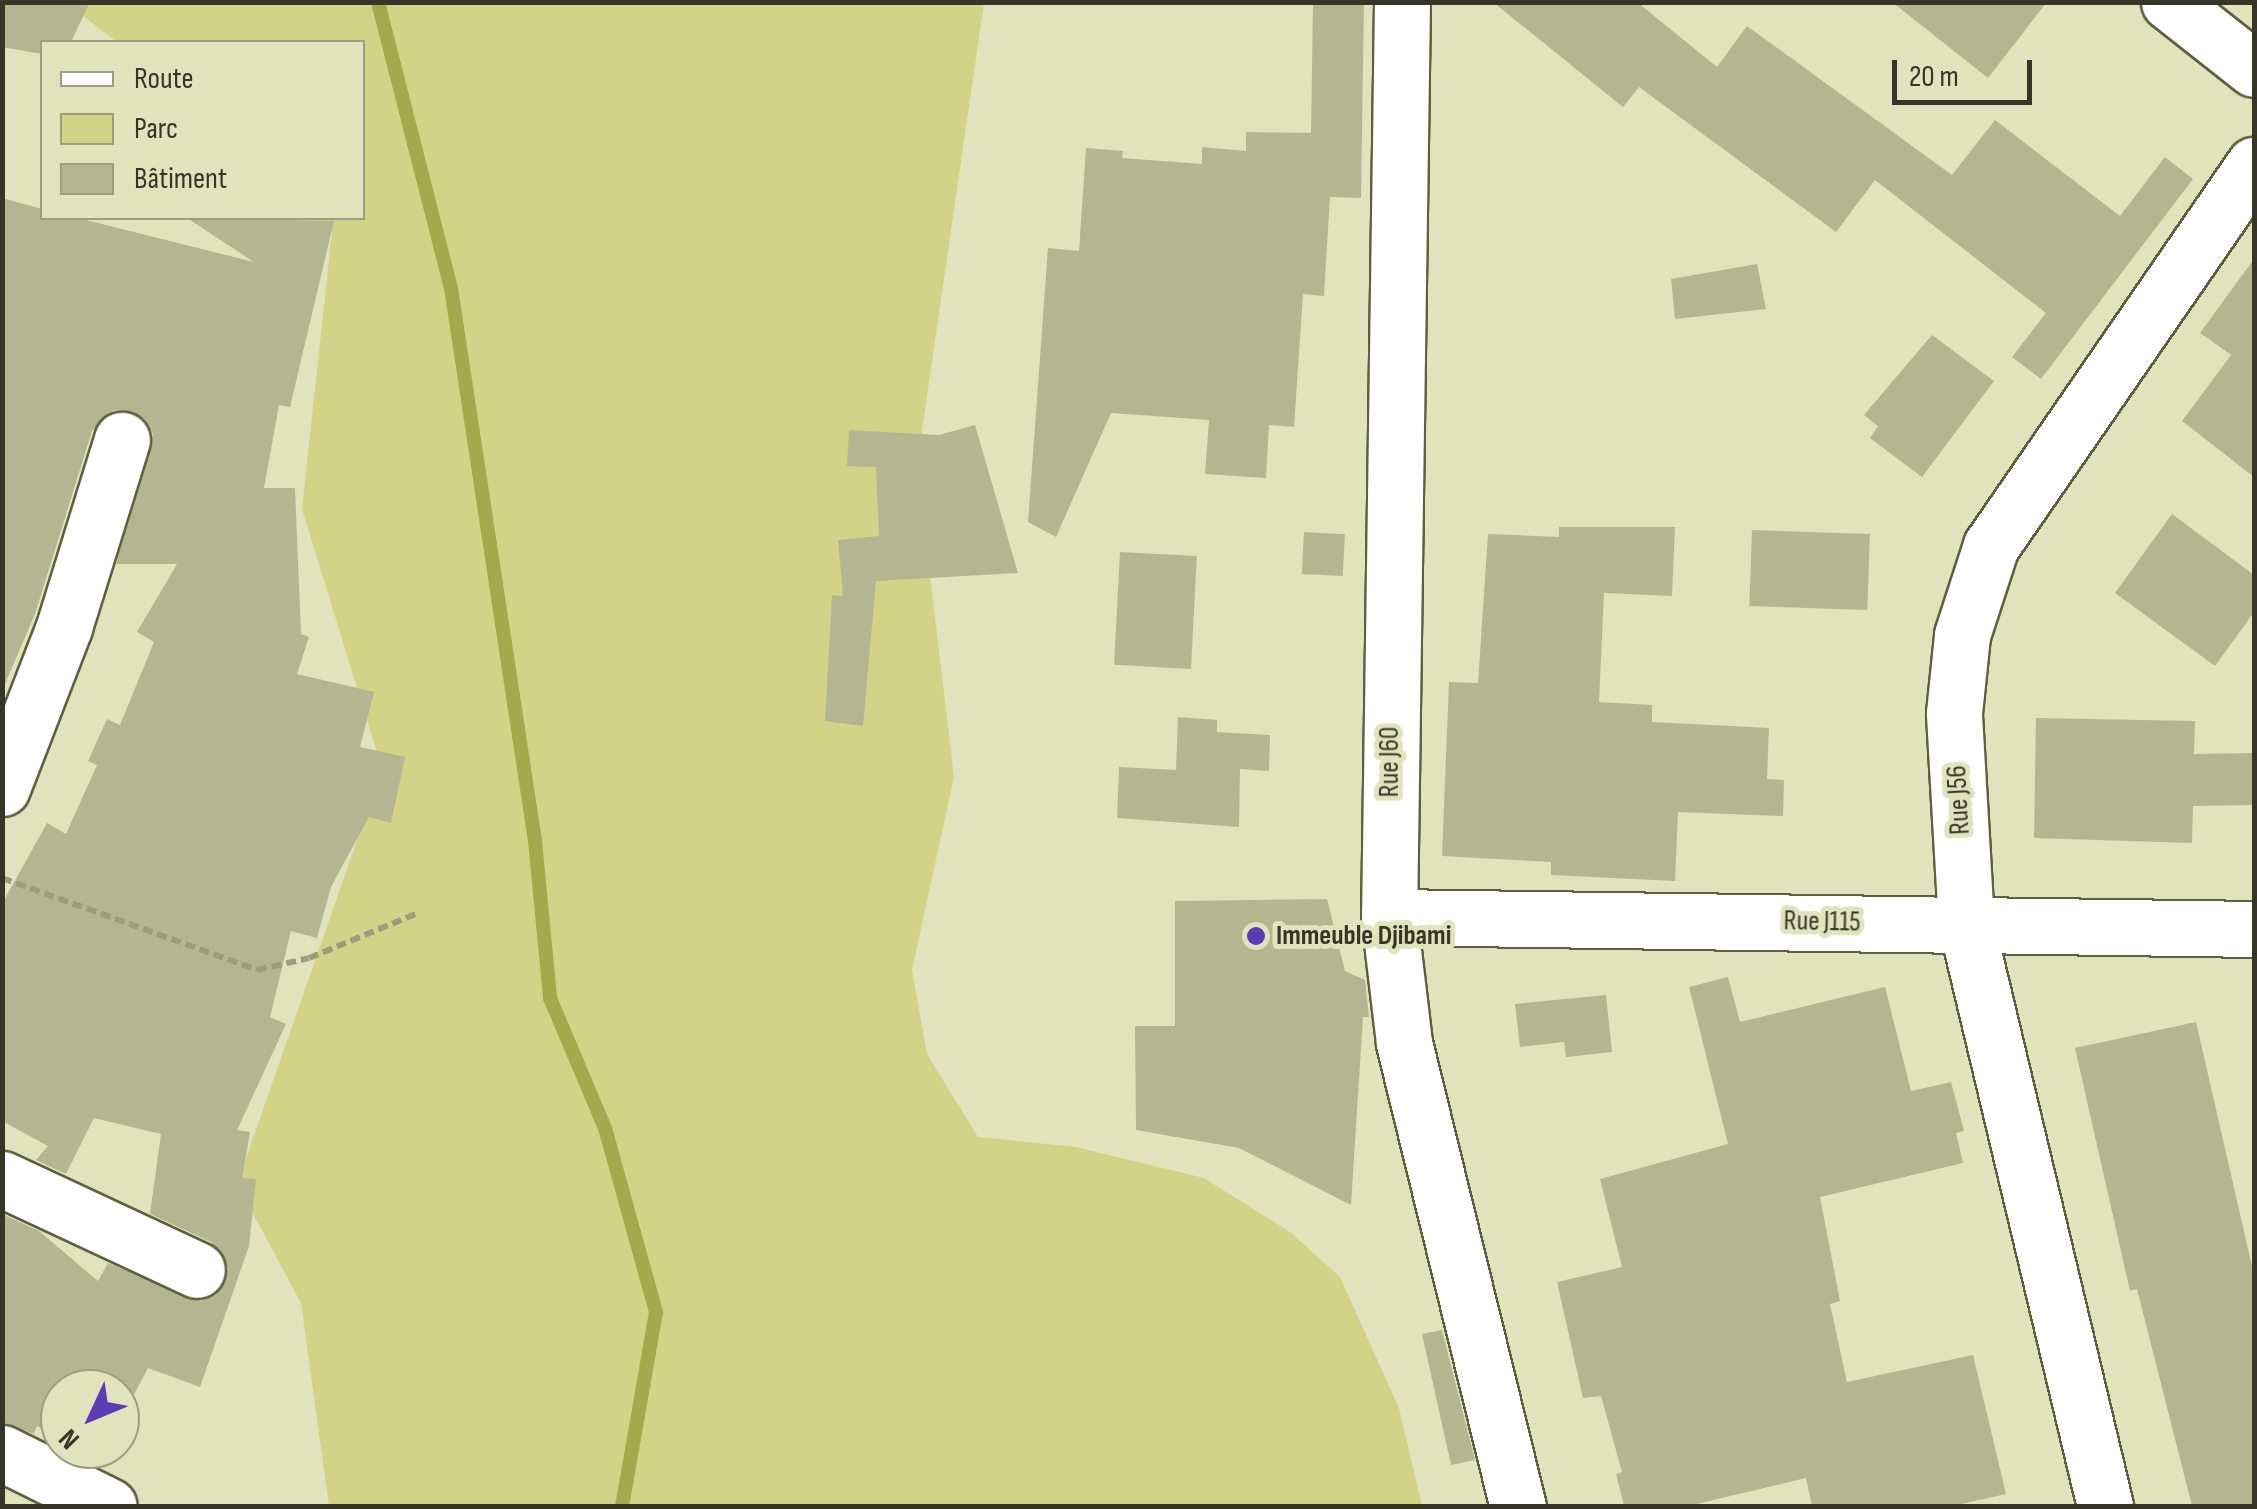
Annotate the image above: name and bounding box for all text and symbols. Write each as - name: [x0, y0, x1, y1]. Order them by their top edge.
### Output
- legend: [40, 40, 365, 220]
- scale bar: [1897, 40, 2037, 102]
- text: 20 m: [1909, 59, 1959, 95]
- text: Route: [134, 61, 193, 97]
- text: Parc: [134, 111, 178, 147]
- text: Bâtiment: [134, 161, 227, 197]
- street label: Rue J60: [1373, 727, 1407, 797]
- street label: Rue J56: [1940, 764, 1978, 836]
- street label: Rue J115: [1783, 905, 1861, 939]
- place label: Immeuble Djibami: [1276, 919, 1451, 953]
- marker: Immeuble Djibami: [1245, 925, 1267, 947]
- north arrow: [40, 1369, 140, 1469]
- text: N: [52, 1422, 87, 1456]

